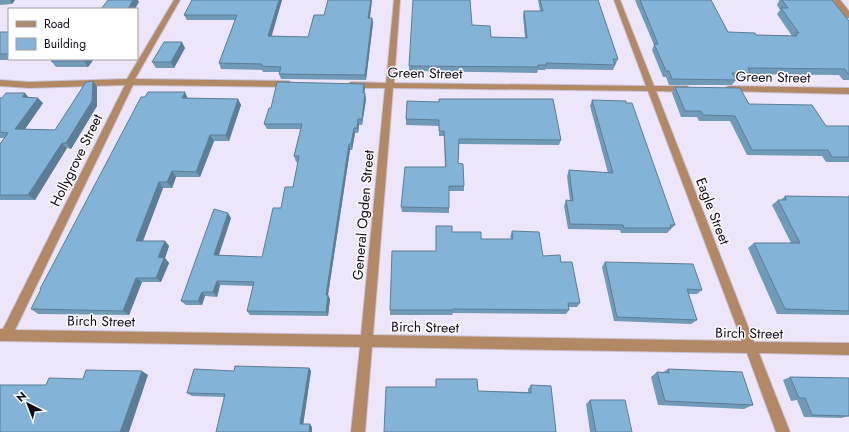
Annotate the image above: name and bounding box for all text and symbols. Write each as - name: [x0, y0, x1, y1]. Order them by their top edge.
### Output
- legend: [8, 8, 138, 60]
- text: Road: [44, 15, 70, 33]
- text: Building: [44, 35, 86, 53]
- street label: Green Street: [387, 62, 463, 84]
- street label: Green Street: [735, 66, 811, 88]
- street label: Hollygrove Street: [45, 110, 107, 210]
- street label: General Ogden Street: [347, 148, 379, 281]
- street label: Eagle Street: [691, 175, 735, 248]
- street label: Birch Street: [67, 310, 136, 332]
- street label: Birch Street: [391, 316, 460, 338]
- street label: Birch Street: [715, 322, 784, 344]
- north arrow: [8, 384, 48, 424]
- text: N: [13, 388, 30, 405]

